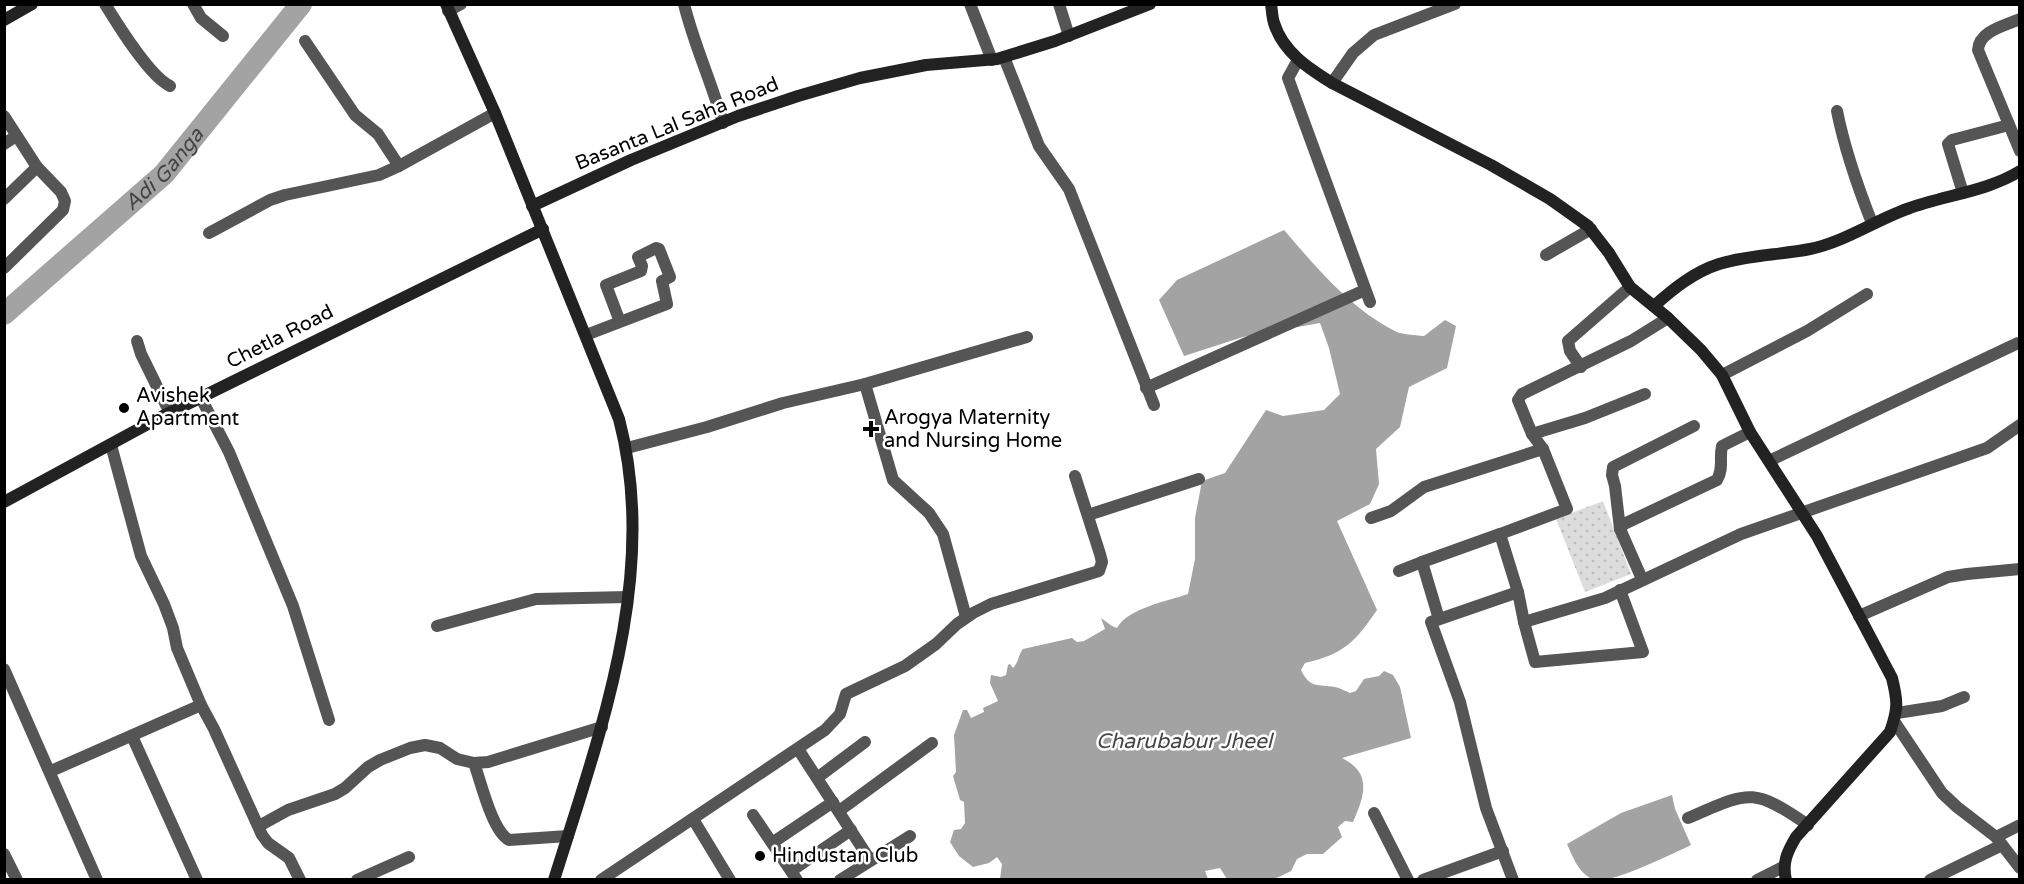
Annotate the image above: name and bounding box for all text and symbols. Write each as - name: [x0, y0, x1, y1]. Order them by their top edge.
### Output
- street label: Basanta Lal Saha Road: [572, 72, 782, 176]
- water label: Adi Ganga: [119, 122, 210, 216]
- street label: Chetla Road: [223, 300, 337, 374]
- place label: Avishek Apartment: [136, 384, 240, 431]
- marker: Avishek Apartment: [117, 401, 131, 415]
- place label: Arogya Maternity and Nursing Home: [884, 406, 1062, 453]
- marker: Arogya Maternity and Nursing Home: [862, 420, 880, 438]
- water label: Charubabur Jheel: [1096, 729, 1275, 754]
- place label: Hindustan Club: [772, 844, 918, 868]
- marker: Hindustan Club: [753, 849, 767, 863]

